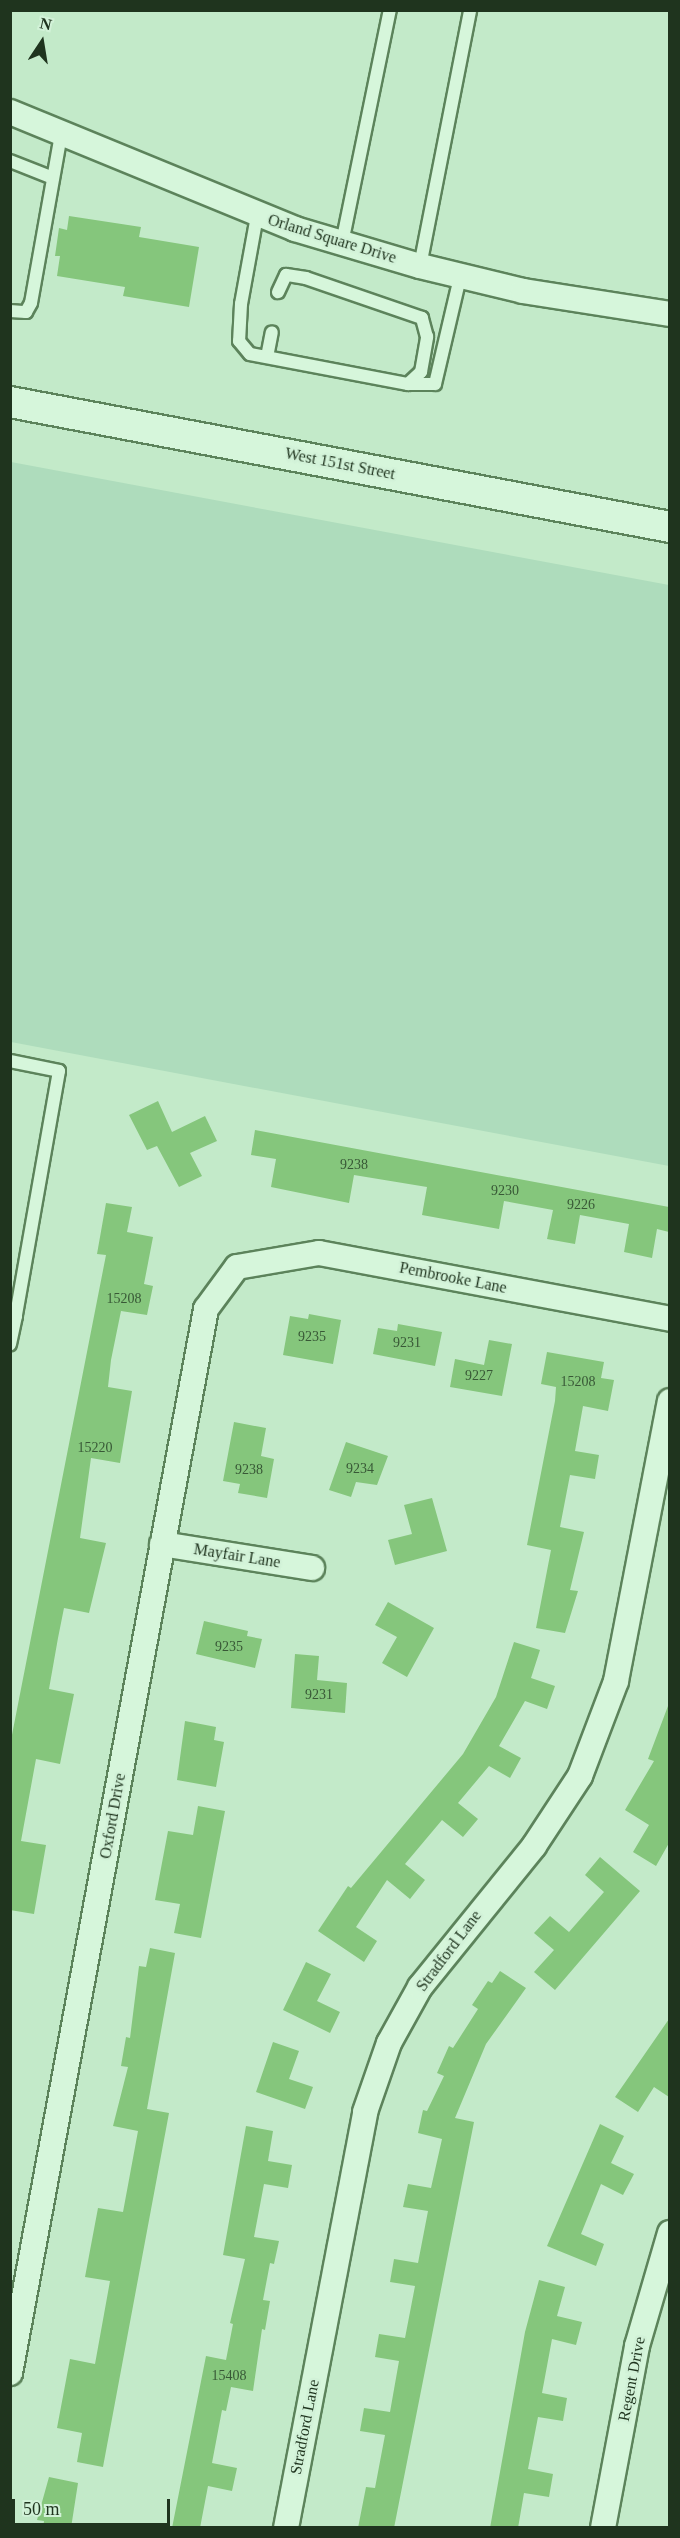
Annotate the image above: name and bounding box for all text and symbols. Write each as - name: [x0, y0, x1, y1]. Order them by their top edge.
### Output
- north arrow: [12, 12, 72, 72]
- text: N: [38, 14, 53, 33]
- street label: Orland Square Drive: [265, 210, 399, 268]
- street label: West 151st Street: [283, 444, 397, 484]
- house number: 9238: [340, 1157, 368, 1173]
- house number: 9230: [491, 1183, 519, 1199]
- house number: 9226: [567, 1197, 595, 1213]
- street label: Pembrooke Lane: [398, 1258, 508, 1298]
- house number: 15208: [106, 1291, 142, 1307]
- house number: 9235: [298, 1329, 326, 1345]
- house number: 9231: [393, 1335, 421, 1351]
- house number: 9227: [465, 1368, 493, 1384]
- house number: 15208: [560, 1374, 596, 1390]
- house number: 15220: [78, 1440, 112, 1456]
- house number: 9234: [346, 1461, 374, 1477]
- house number: 9238: [235, 1462, 263, 1478]
- street label: Mayfair Lane: [192, 1540, 282, 1572]
- house number: 9235: [215, 1639, 243, 1655]
- house number: 9231: [305, 1687, 333, 1703]
- street label: Oxford Drive: [96, 1772, 130, 1860]
- street label: Stradford Lane: [412, 1907, 486, 1995]
- street label: Regent Drive: [614, 2335, 650, 2423]
- house number: 15408: [212, 2368, 246, 2384]
- street label: Stradford Lane: [286, 2378, 324, 2476]
- scale bar: [15, 2487, 172, 2525]
- text: 50 m: [23, 2499, 60, 2519]

